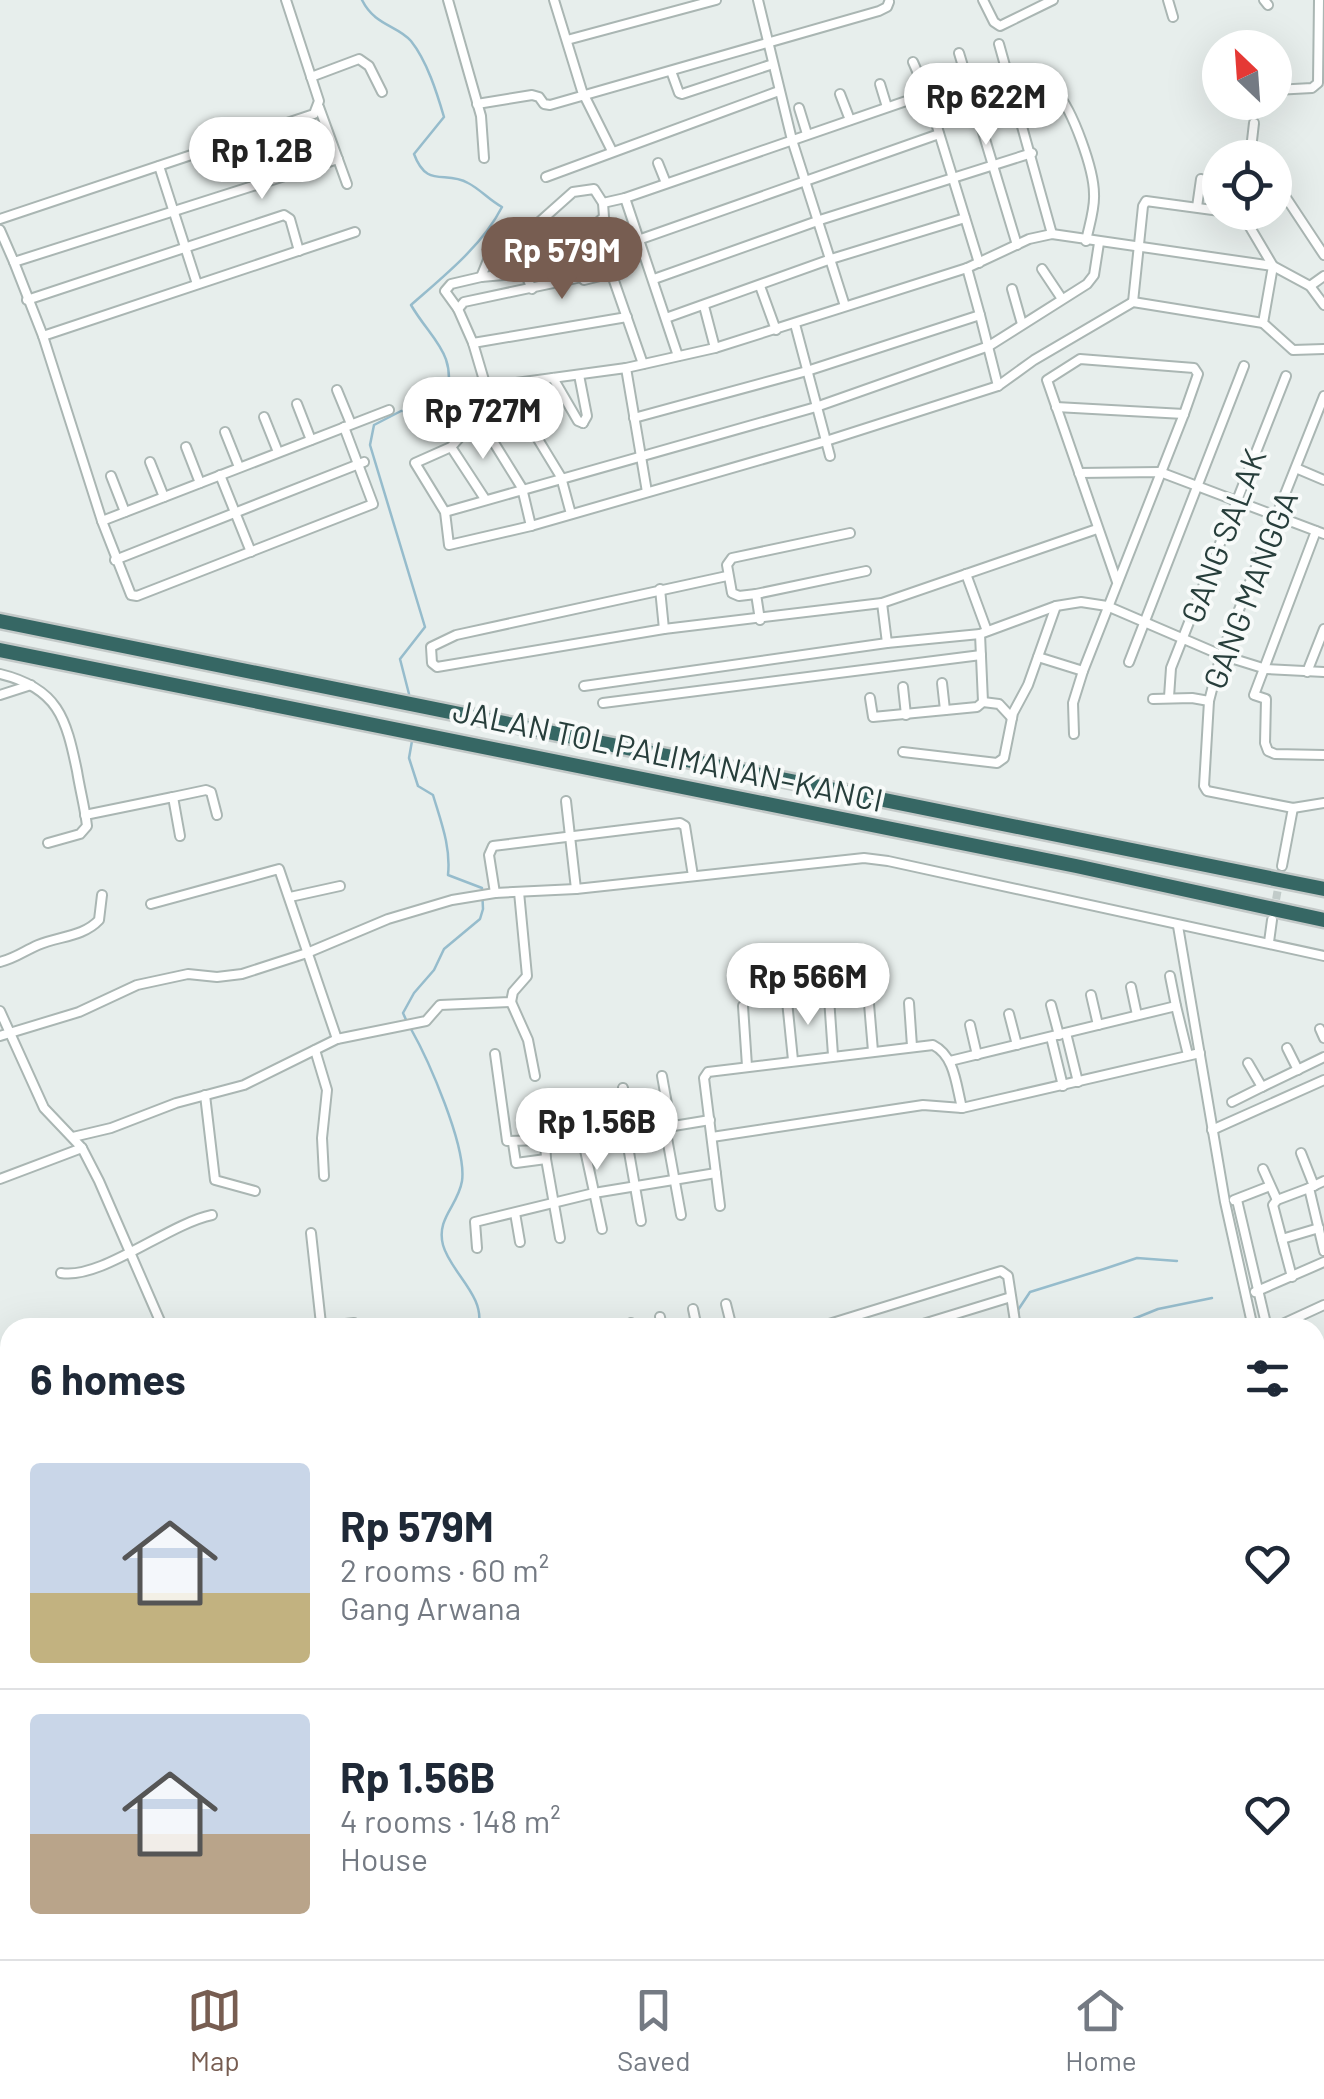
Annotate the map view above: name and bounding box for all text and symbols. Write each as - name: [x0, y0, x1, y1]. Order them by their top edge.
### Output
- north arrow: [1202, 30, 1292, 120]
- map controls: [1202, 30, 1292, 230]
- pin: Rp 622M: [894, 63, 1078, 148]
- text: Rp 622M: [926, 76, 1046, 114]
- pin: Rp 1.2B: [170, 117, 354, 202]
- text: Rp 1.2B: [211, 130, 313, 168]
- button: locate: [1202, 140, 1292, 230]
- pin: Rp 579M: [470, 217, 654, 302]
- text: Rp 579M: [503, 230, 621, 268]
- pin: Rp 727M: [391, 377, 575, 462]
- text: Rp 727M: [425, 390, 541, 428]
- street label: GANG SALAK: [1172, 443, 1273, 628]
- street label: GANG MANGGA: [1194, 485, 1304, 694]
- street label: JALAN TOL PALIMANAN–KANCI: [450, 690, 887, 818]
- pin: Rp 566M: [716, 943, 900, 1028]
- text: Rp 566M: [749, 956, 867, 994]
- pin: Rp 1.56B: [494, 1088, 700, 1173]
- text: Rp 1.56B: [538, 1101, 656, 1139]
- icon: filters: [1240, 1351, 1295, 1406]
- text: 6 homes: [30, 1353, 186, 1403]
- text: Rp 579M: [340, 1500, 494, 1550]
- icon: home: [110, 1503, 230, 1623]
- icon: heart: [1240, 1536, 1295, 1591]
- text: 2 rooms · 60 m²: [340, 1550, 549, 1588]
- text: Gang Arwana: [340, 1588, 521, 1626]
- text: Rp 1.56B: [340, 1751, 495, 1801]
- icon: home: [110, 1754, 230, 1874]
- icon: heart: [1240, 1787, 1295, 1842]
- text: 4 rooms · 148 m²: [340, 1801, 561, 1839]
- text: House: [340, 1839, 428, 1877]
- tab: Map: [187, 1983, 242, 2077]
- tab: Saved: [617, 1983, 690, 2077]
- tab: Home: [1065, 1983, 1137, 2077]

